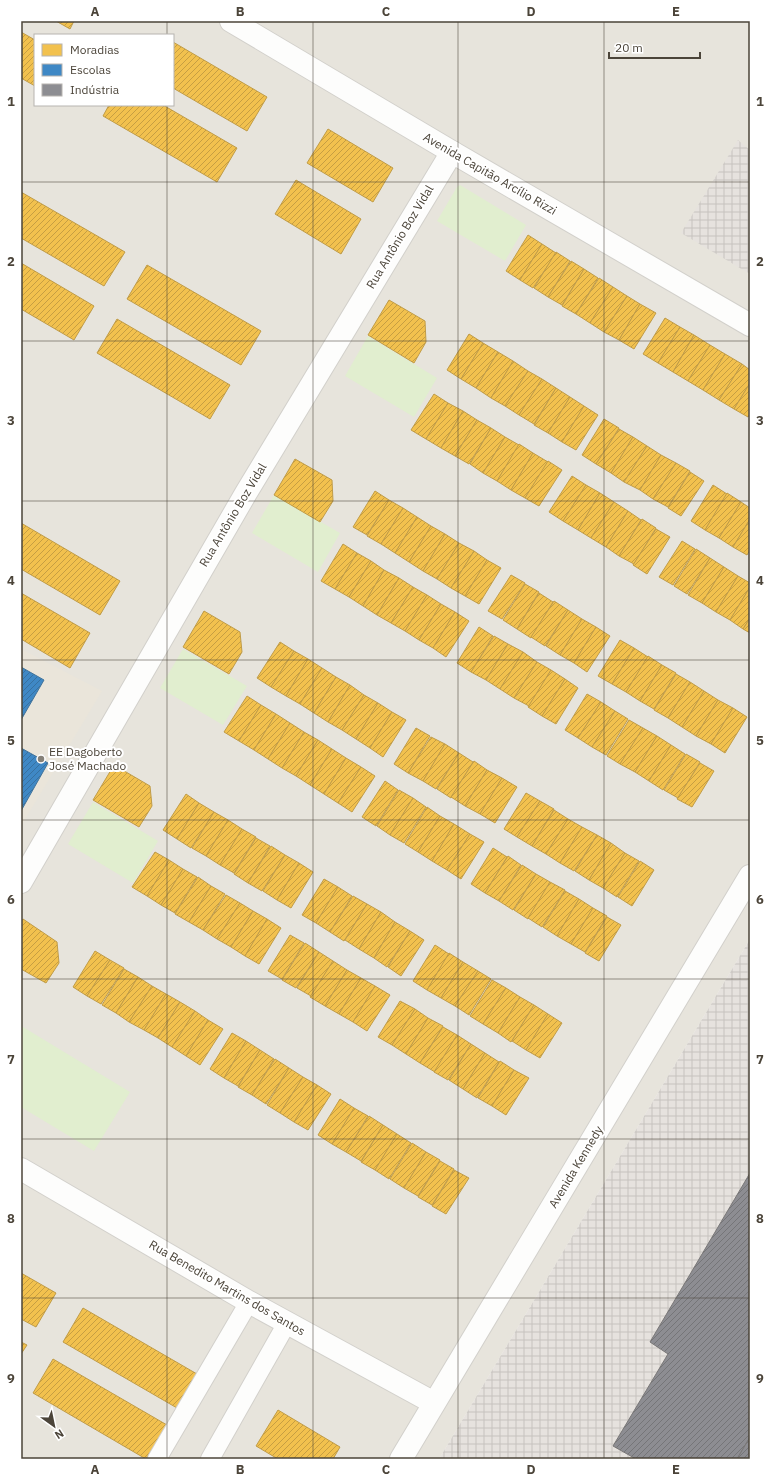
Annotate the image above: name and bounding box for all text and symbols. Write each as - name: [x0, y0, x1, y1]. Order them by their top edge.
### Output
- text: A: [91, 3, 100, 20]
- text: B: [236, 3, 245, 20]
- text: C: [382, 3, 391, 20]
- text: D: [526, 3, 536, 20]
- text: E: [672, 3, 680, 20]
- legend: [34, 34, 174, 106]
- scale bar: [609, 34, 700, 60]
- text: 20 m: [615, 40, 643, 55]
- text: Moradias: [70, 42, 120, 57]
- text: Escolas: [70, 62, 111, 77]
- text: Indústria: [70, 82, 120, 97]
- text: 1: [7, 93, 15, 110]
- text: 1: [756, 93, 764, 110]
- street label: Avenida Capitão Arcílio Rizzi: [421, 129, 560, 218]
- street label: Rua Antônio Boz Vidal: [363, 182, 436, 291]
- text: 2: [7, 253, 15, 270]
- text: 2: [756, 253, 764, 270]
- text: 3: [7, 412, 15, 429]
- text: 3: [756, 412, 764, 429]
- street label: Rua Antônio Boz Vidal: [196, 460, 269, 569]
- text: 4: [7, 572, 15, 589]
- text: 4: [756, 572, 764, 589]
- text: 5: [7, 732, 15, 749]
- text: 5: [756, 732, 764, 749]
- place label: EE Dagoberto José Machado: [49, 744, 126, 773]
- marker: EE Dagoberto José Machado: [36, 754, 46, 764]
- text: 6: [7, 891, 15, 908]
- text: 6: [756, 891, 764, 908]
- text: 7: [7, 1051, 15, 1068]
- text: 7: [756, 1051, 764, 1068]
- street label: Avenida Kennedy: [545, 1123, 606, 1210]
- text: 8: [7, 1210, 15, 1227]
- text: 8: [756, 1210, 764, 1227]
- street label: Rua Benedito Martins dos Santos: [146, 1237, 308, 1339]
- text: 9: [7, 1370, 15, 1387]
- text: 9: [756, 1370, 764, 1387]
- north arrow: [34, 1406, 74, 1446]
- text: N: [52, 1426, 67, 1442]
- text: A: [91, 1461, 100, 1478]
- text: B: [236, 1461, 245, 1478]
- text: C: [382, 1461, 391, 1478]
- text: D: [526, 1461, 536, 1478]
- text: E: [672, 1461, 680, 1478]

